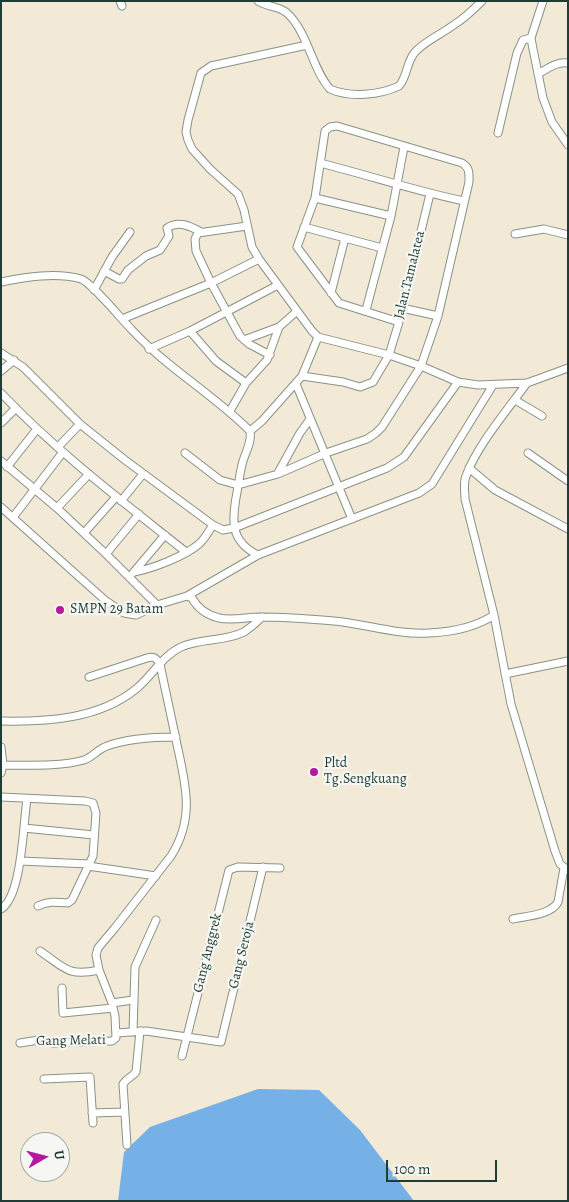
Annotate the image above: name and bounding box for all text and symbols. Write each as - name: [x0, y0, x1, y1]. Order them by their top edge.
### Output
- street label: Jalan.Tamalatea: [391, 229, 429, 321]
- place label: SMPN 29 Batam: [70, 602, 163, 618]
- marker: SMPN 29 Batam: [54, 604, 66, 616]
- place label: Pltd Tg.Sengkuang: [324, 756, 407, 789]
- marker: Pltd Tg.Sengkuang: [308, 766, 320, 778]
- street label: Gang Anggrek: [190, 912, 226, 994]
- street label: Gang Seroja: [226, 920, 258, 990]
- street label: Gang Melati: [36, 1032, 106, 1050]
- north arrow: [20, 1132, 70, 1182]
- text: U: [49, 1149, 69, 1161]
- scale bar: [389, 1150, 500, 1182]
- text: 100 m: [394, 1159, 431, 1179]

